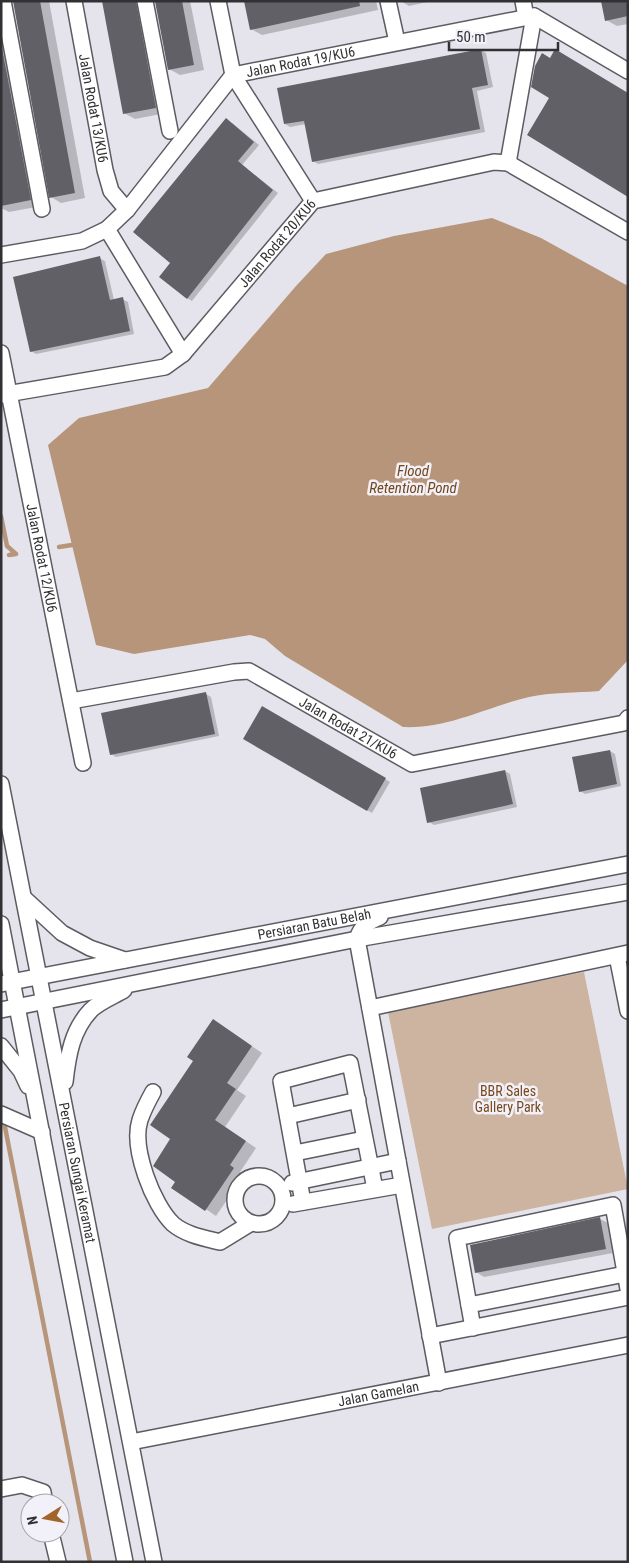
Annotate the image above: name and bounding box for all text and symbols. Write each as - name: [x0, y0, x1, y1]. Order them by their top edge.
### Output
- scale bar: [449, 20, 558, 52]
- text: 50 m: [456, 28, 486, 46]
- street label: Jalan Rodat 19/KU6: [245, 43, 356, 80]
- street label: Jalan Rodat 13/KU6: [76, 52, 112, 164]
- street label: Jalan Rodat 20/KU6: [235, 196, 319, 290]
- water label: Flood Retention Pond: [369, 462, 458, 497]
- street label: Jalan Rodat 12/KU6: [23, 502, 61, 614]
- street label: Jalan Rodat 21/KU6: [296, 693, 400, 762]
- street label: Persiaran Batu Belah: [256, 905, 372, 943]
- park label: BBR Sales Gallery Park: [475, 1083, 542, 1115]
- street label: Persiaran Sungai Keramat: [56, 1101, 99, 1244]
- street label: Jalan Gamelan: [336, 1378, 420, 1409]
- north arrow: [20, 1493, 70, 1543]
- text: N: [24, 1515, 41, 1526]

